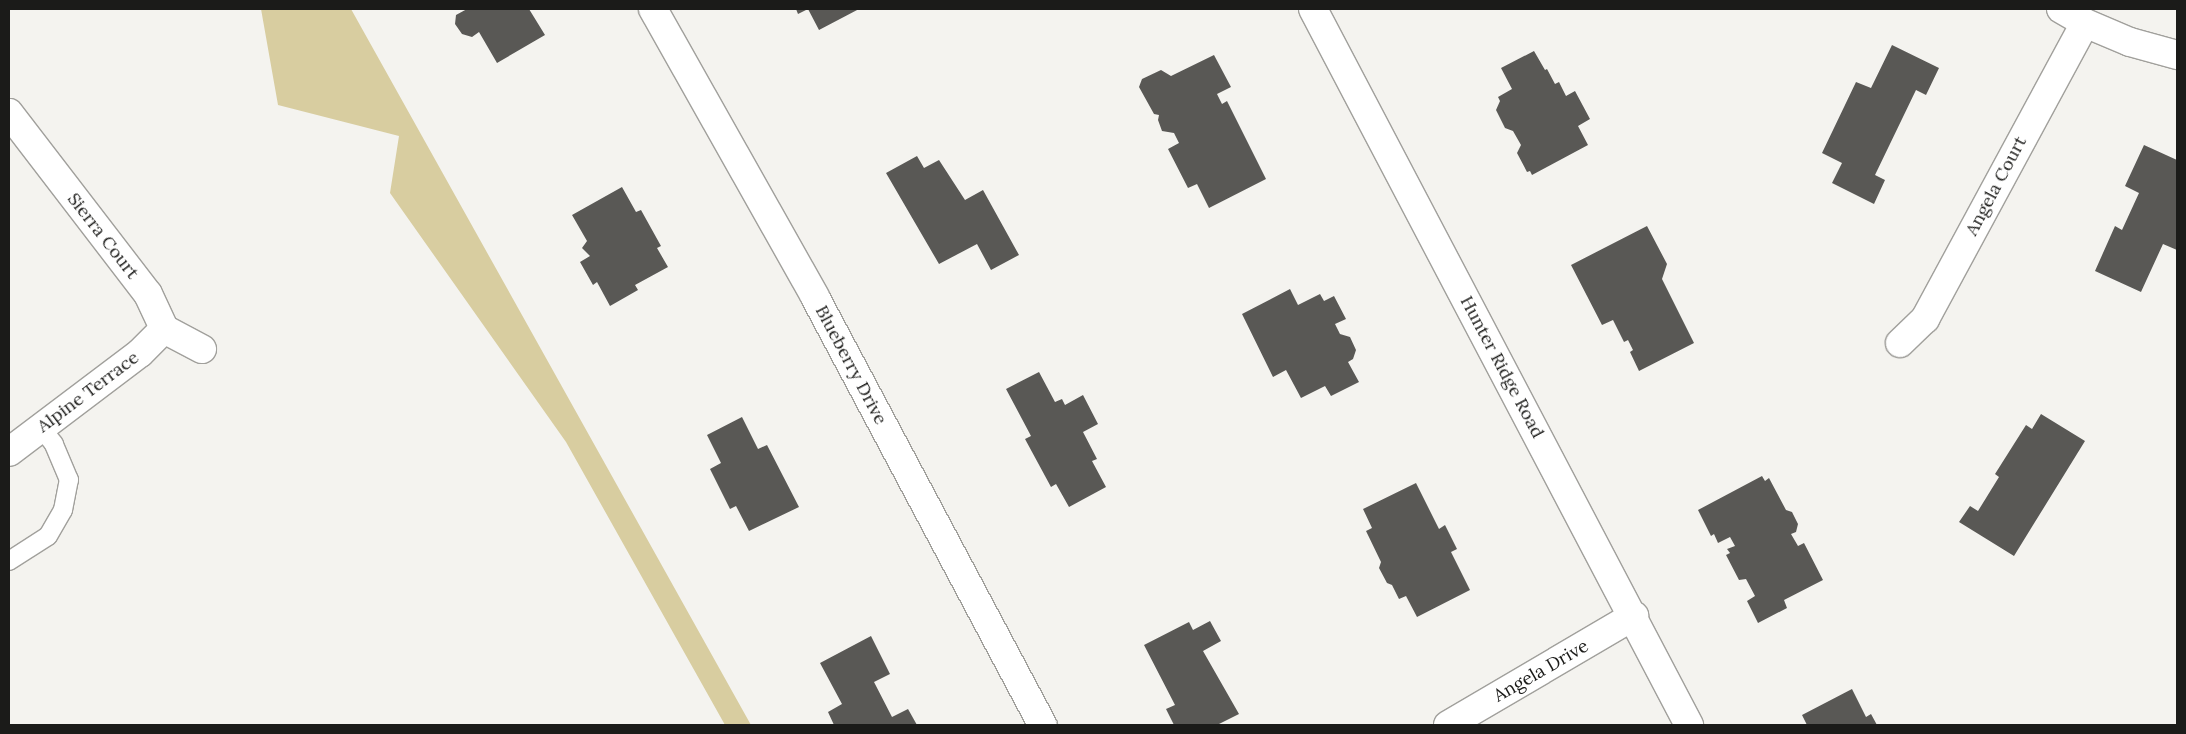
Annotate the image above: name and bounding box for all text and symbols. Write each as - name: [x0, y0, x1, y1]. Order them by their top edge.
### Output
- street label: Angela Court: [1961, 133, 2031, 239]
- street label: Sierra Court: [63, 189, 143, 283]
- street label: Hunter Ridge Road: [1455, 292, 1549, 442]
- street label: Blueberry Drive: [811, 302, 891, 428]
- street label: Alpine Terrace: [33, 347, 143, 437]
- street label: Angela Drive: [1490, 635, 1592, 707]

